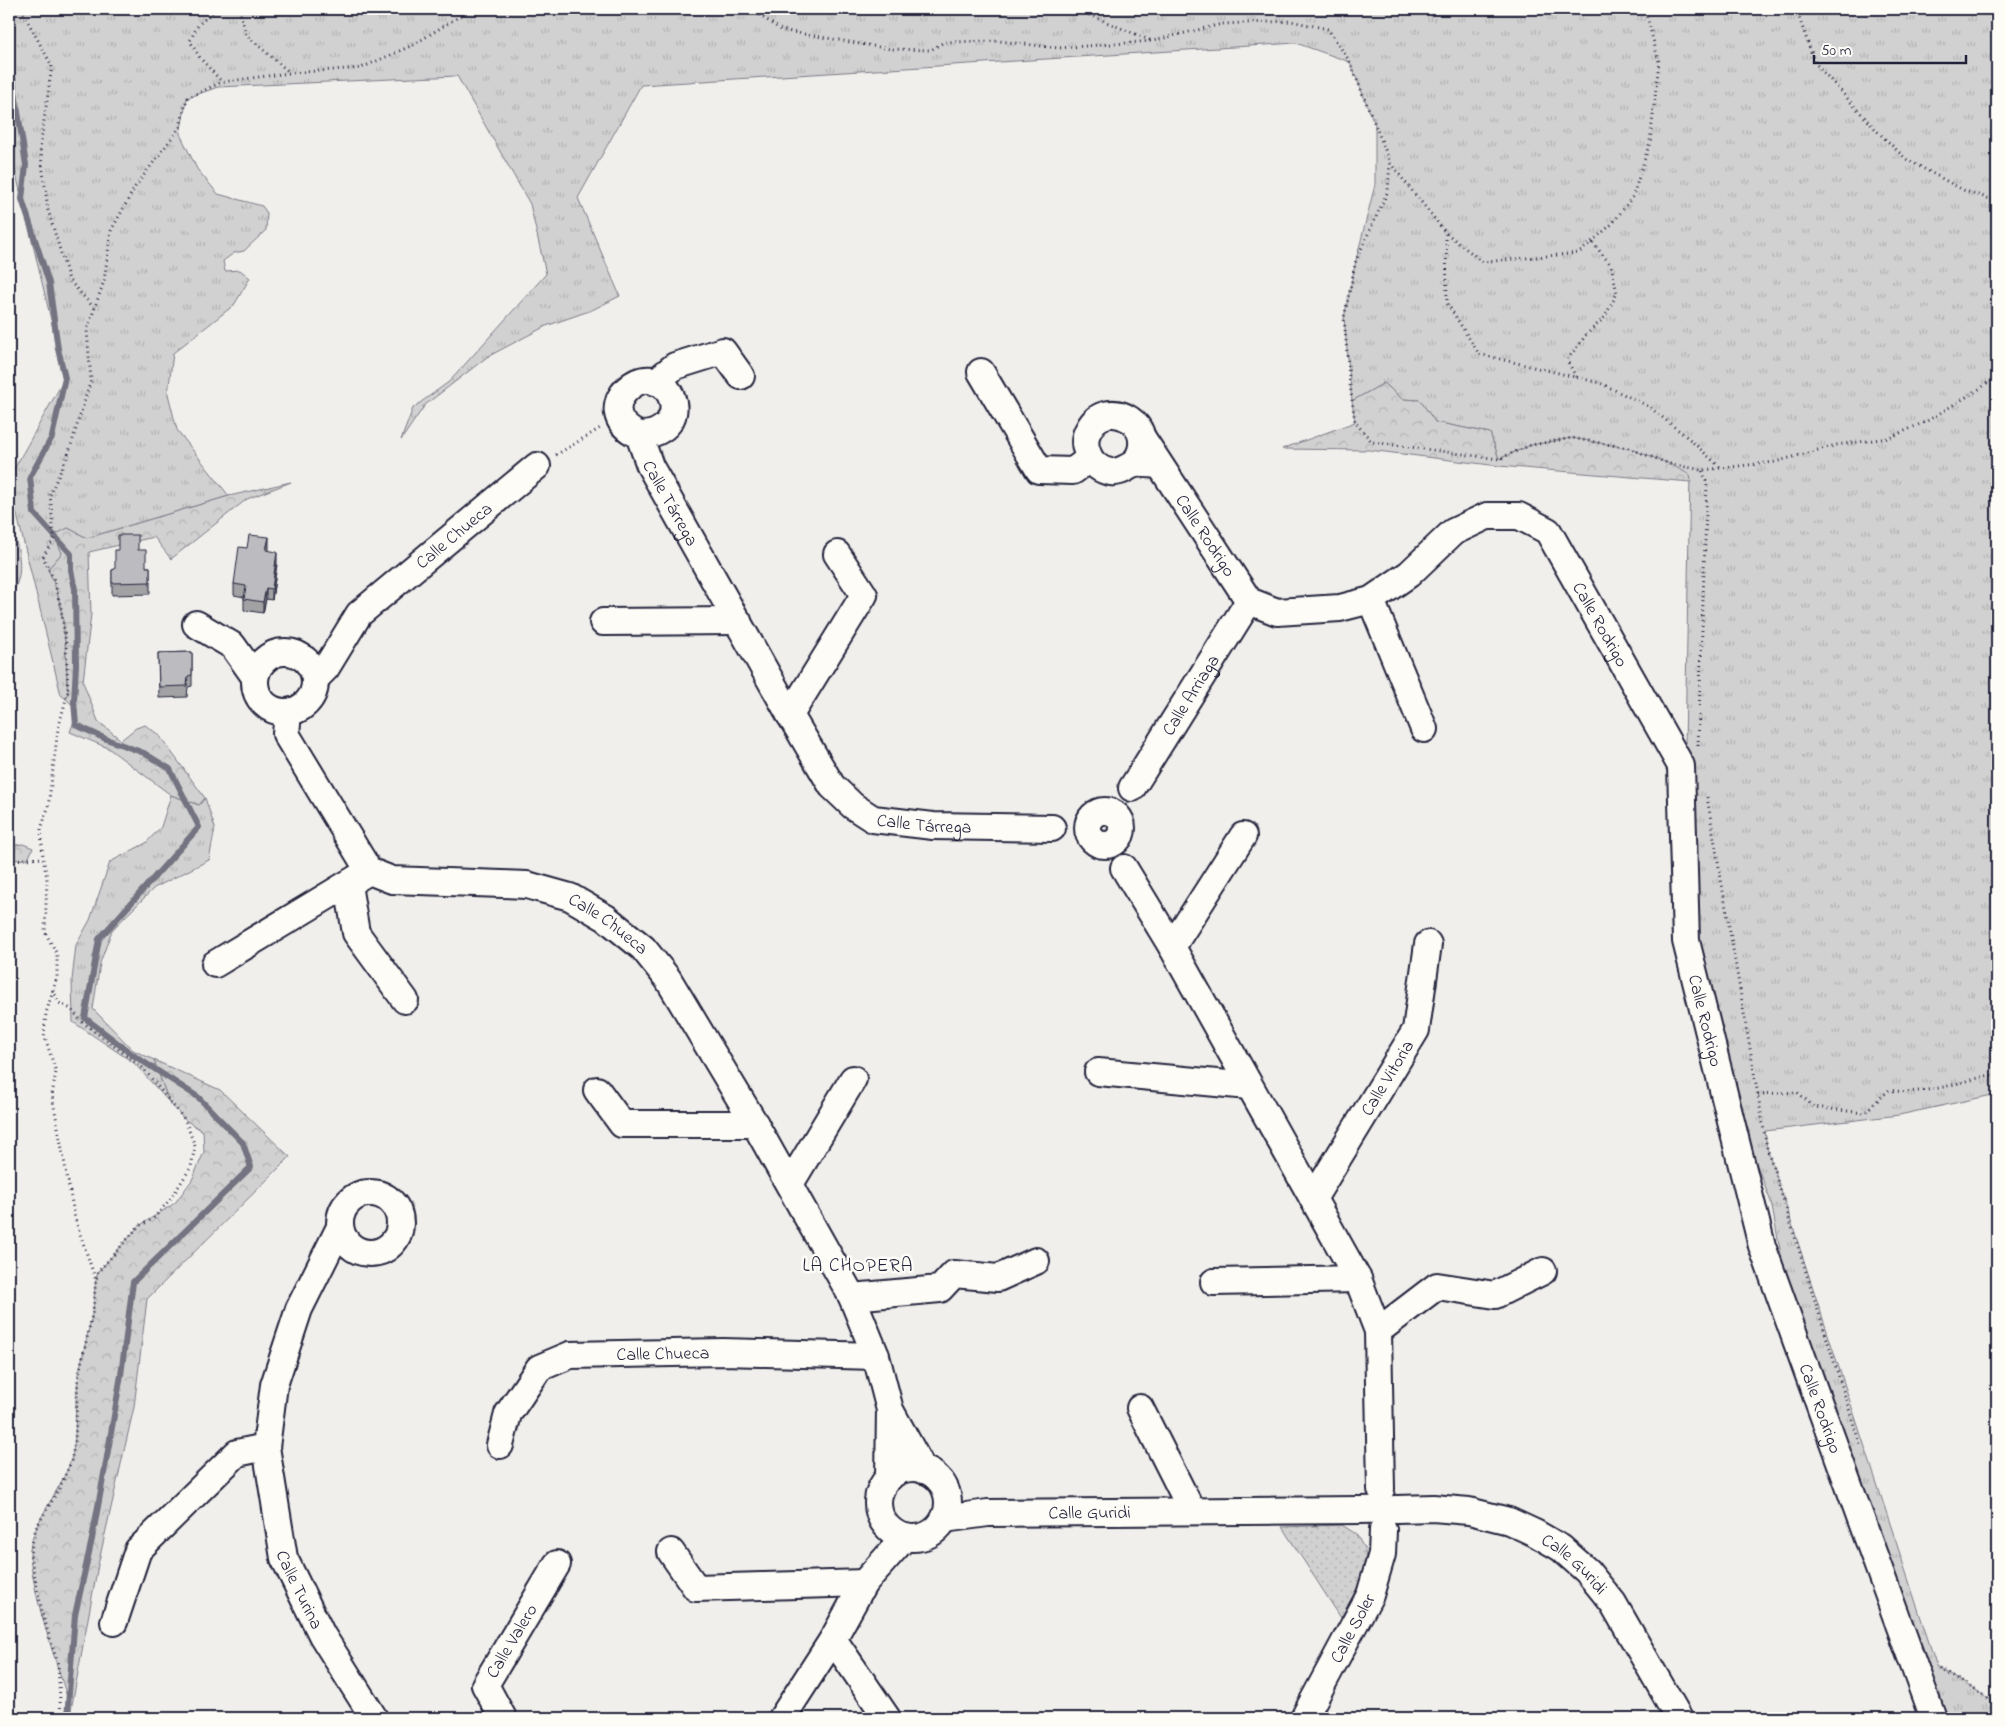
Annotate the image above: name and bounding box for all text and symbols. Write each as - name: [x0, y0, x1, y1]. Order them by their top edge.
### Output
- scale bar: [1814, 32, 1966, 64]
- text: 50 m: [1821, 40, 1852, 62]
- street label: Calle Tárrega: [634, 458, 704, 552]
- street label: Calle Rodrigo: [1168, 490, 1241, 583]
- street label: Calle Chueca: [411, 497, 499, 576]
- street label: Calle Rodrigo: [1565, 578, 1633, 673]
- street label: Calle Arriaga: [1157, 650, 1227, 741]
- street label: Calle Tárrega: [875, 809, 972, 842]
- street label: Calle Chueca: [563, 888, 653, 962]
- street label: Calle Rodrigo: [1680, 972, 1728, 1070]
- street label: Calle Vitoria: [1355, 1036, 1422, 1122]
- district label: LA CHOPERA: [802, 1253, 914, 1280]
- street label: Calle Chueca: [616, 1341, 710, 1369]
- street label: Calle Rodrigo: [1791, 1360, 1847, 1458]
- street label: Calle Guridi: [1048, 1501, 1131, 1528]
- street label: Calle Guridi: [1536, 1528, 1612, 1601]
- street label: Calle Turina: [268, 1549, 328, 1635]
- street label: Calle Soler: [1325, 1589, 1383, 1668]
- street label: Calle Valero: [481, 1600, 545, 1684]

